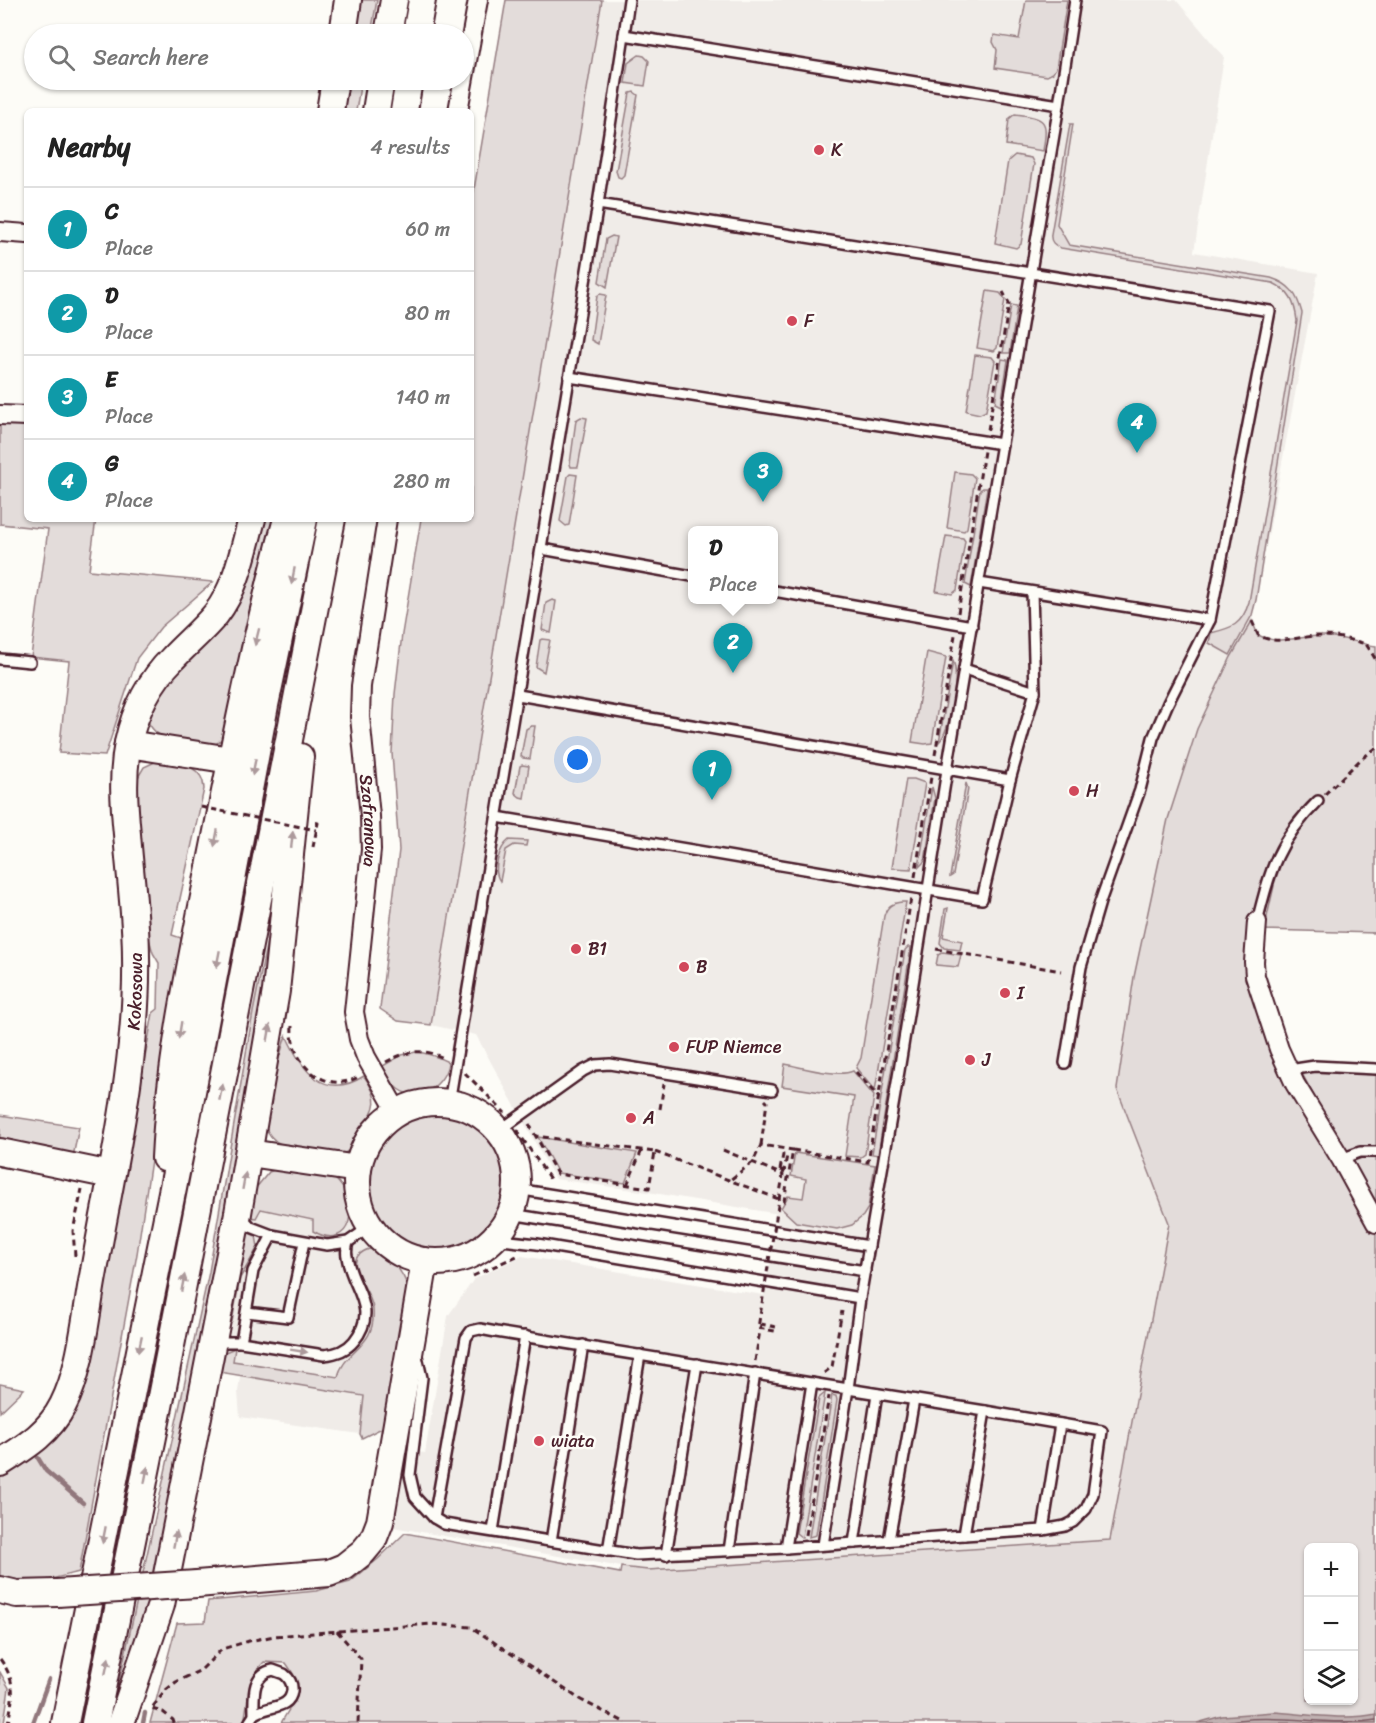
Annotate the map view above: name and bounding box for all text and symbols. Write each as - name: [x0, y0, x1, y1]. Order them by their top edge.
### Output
- search box: [24, 24, 474, 90]
- text: Search here: [93, 38, 209, 77]
- icon: search: [45, 41, 78, 74]
- text: Nearby: [48, 124, 130, 170]
- text: 4 results: [370, 130, 450, 165]
- place label: K: [831, 134, 843, 166]
- marker: K: [812, 143, 826, 157]
- text: C: [105, 192, 119, 231]
- text: 1: [63, 212, 72, 247]
- text: 60 m: [405, 212, 450, 247]
- text: Place: [105, 231, 153, 266]
- text: D: [105, 276, 118, 315]
- text: 2: [62, 296, 73, 331]
- text: 80 m: [405, 296, 450, 331]
- place label: F: [804, 305, 815, 337]
- marker: F: [785, 314, 799, 328]
- text: Place: [105, 315, 153, 350]
- text: E: [105, 360, 117, 399]
- text: 3: [62, 380, 73, 415]
- text: 140 m: [396, 380, 450, 415]
- text: Place: [105, 399, 153, 434]
- pin: 4: [1118, 404, 1156, 453]
- text: G: [105, 444, 119, 483]
- pin: 3: [744, 452, 783, 502]
- text: 4: [61, 464, 74, 499]
- text: 280 m: [393, 464, 450, 499]
- text: Place: [105, 483, 153, 518]
- popup: [688, 526, 778, 604]
- text: D: [709, 528, 722, 567]
- one-way arrow: [288, 567, 297, 586]
- text: Place: [709, 567, 757, 602]
- pin: 2: [714, 624, 752, 673]
- one-way arrow: [252, 628, 262, 646]
- your location: [563, 745, 592, 774]
- pin: 1: [692, 750, 732, 800]
- one-way arrow: [249, 758, 258, 777]
- street label: Szafranowa: [350, 772, 387, 869]
- place label: H: [1086, 775, 1099, 807]
- marker: H: [1067, 784, 1081, 798]
- one-way arrow: [211, 829, 220, 848]
- one-way arrow: [287, 830, 297, 849]
- place label: B1: [588, 933, 607, 965]
- marker: B1: [569, 942, 583, 956]
- one-way arrow: [213, 950, 222, 969]
- place label: B: [696, 951, 707, 983]
- street label: Kokosowa: [117, 952, 152, 1031]
- marker: B: [677, 960, 691, 974]
- place label: I: [1016, 977, 1026, 1009]
- marker: I: [998, 986, 1012, 1000]
- one-way arrow: [175, 1021, 184, 1040]
- one-way arrow: [265, 1023, 274, 1042]
- place label: FUP Niemce: [686, 1031, 782, 1063]
- marker: FUP Niemce: [667, 1040, 681, 1054]
- place label: J: [981, 1044, 991, 1076]
- marker: J: [963, 1053, 977, 1067]
- one-way arrow: [217, 1082, 226, 1101]
- place label: A: [642, 1102, 655, 1134]
- marker: A: [624, 1111, 638, 1125]
- one-way arrow: [240, 1171, 249, 1190]
- one-way arrow: [179, 1274, 188, 1293]
- one-way arrow: [135, 1334, 144, 1353]
- one-way arrow: [290, 1347, 309, 1356]
- place label: wiata: [551, 1425, 594, 1457]
- marker: wiata: [532, 1434, 546, 1448]
- one-way arrow: [142, 1465, 151, 1484]
- one-way arrow: [99, 1526, 108, 1545]
- one-way arrow: [171, 1529, 180, 1548]
- map controls: [1304, 1543, 1358, 1705]
- button: +: [1304, 1543, 1358, 1597]
- button: −: [1304, 1597, 1358, 1651]
- button: layers: [1304, 1651, 1358, 1705]
- one-way arrow: [103, 1656, 112, 1675]

